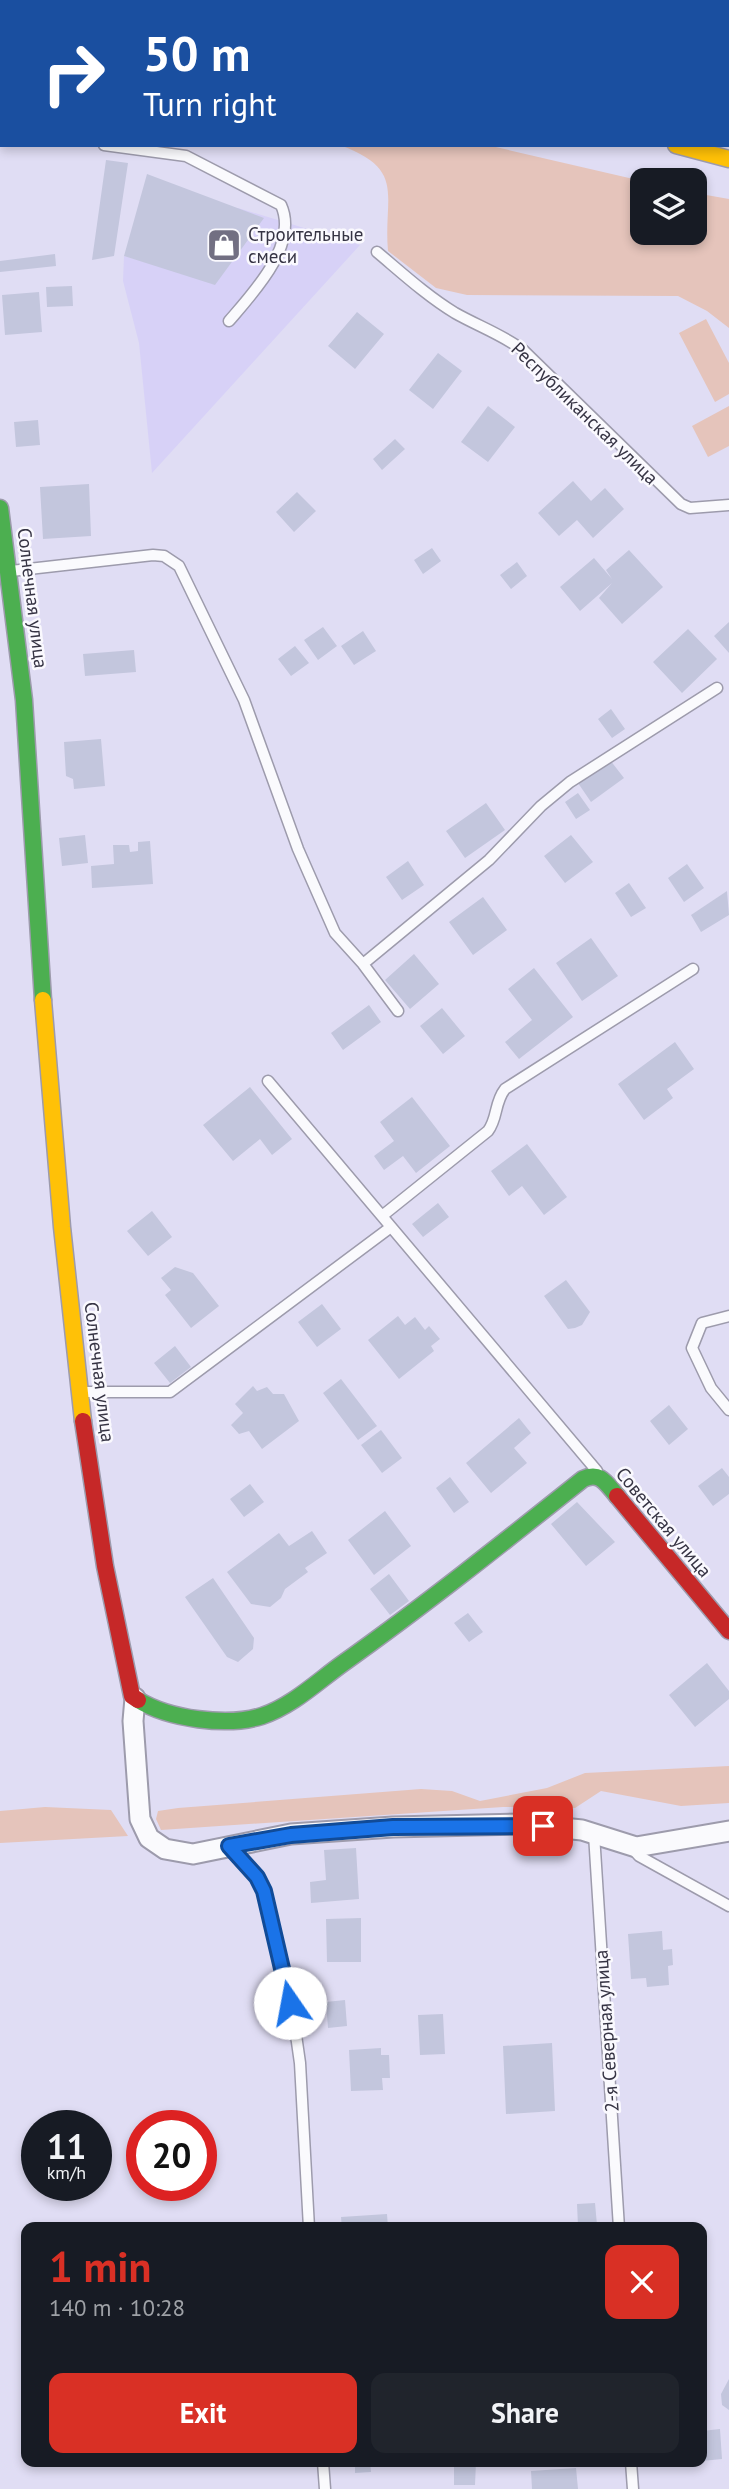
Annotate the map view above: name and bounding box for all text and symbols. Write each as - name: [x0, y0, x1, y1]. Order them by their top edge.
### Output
- text: 50 m: [143, 21, 250, 85]
- icon: right: [28, 28, 119, 119]
- text: Turn right: [143, 83, 277, 125]
- map controls: [630, 168, 707, 245]
- button: layers: [630, 168, 707, 245]
- place label: Строительные смеси: [248, 222, 363, 268]
- shop icon: Строительные смеси: [205, 226, 243, 264]
- street label: Республиканская улица: [506, 337, 664, 489]
- street label: Солнечная улица: [12, 526, 54, 670]
- street label: Солнечная улица: [79, 1300, 121, 1444]
- street label: Советская улица: [611, 1462, 717, 1582]
- pin: [513, 1796, 573, 1856]
- icon: arrive: [524, 1807, 562, 1845]
- street label: 2-я Северная улица: [588, 1949, 624, 2113]
- position arrow: [253, 1966, 327, 2040]
- speed limit sign: 20: [126, 2110, 217, 2201]
- text: 11: [47, 2123, 86, 2169]
- text: km/h: [47, 2161, 86, 2184]
- text: 1 min: [49, 2239, 151, 2294]
- button: close: [605, 2245, 679, 2319]
- text: 140 m · 10:28: [49, 2293, 185, 2322]
- button: Exit: [49, 2373, 357, 2453]
- button: Share: [371, 2373, 679, 2453]

